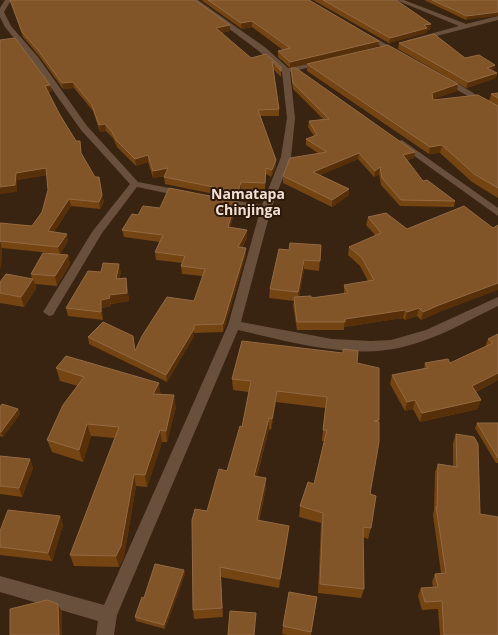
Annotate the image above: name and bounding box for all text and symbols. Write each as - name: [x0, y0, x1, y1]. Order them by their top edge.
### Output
- district label: Namatapa Chinjinga: [211, 184, 285, 219]

